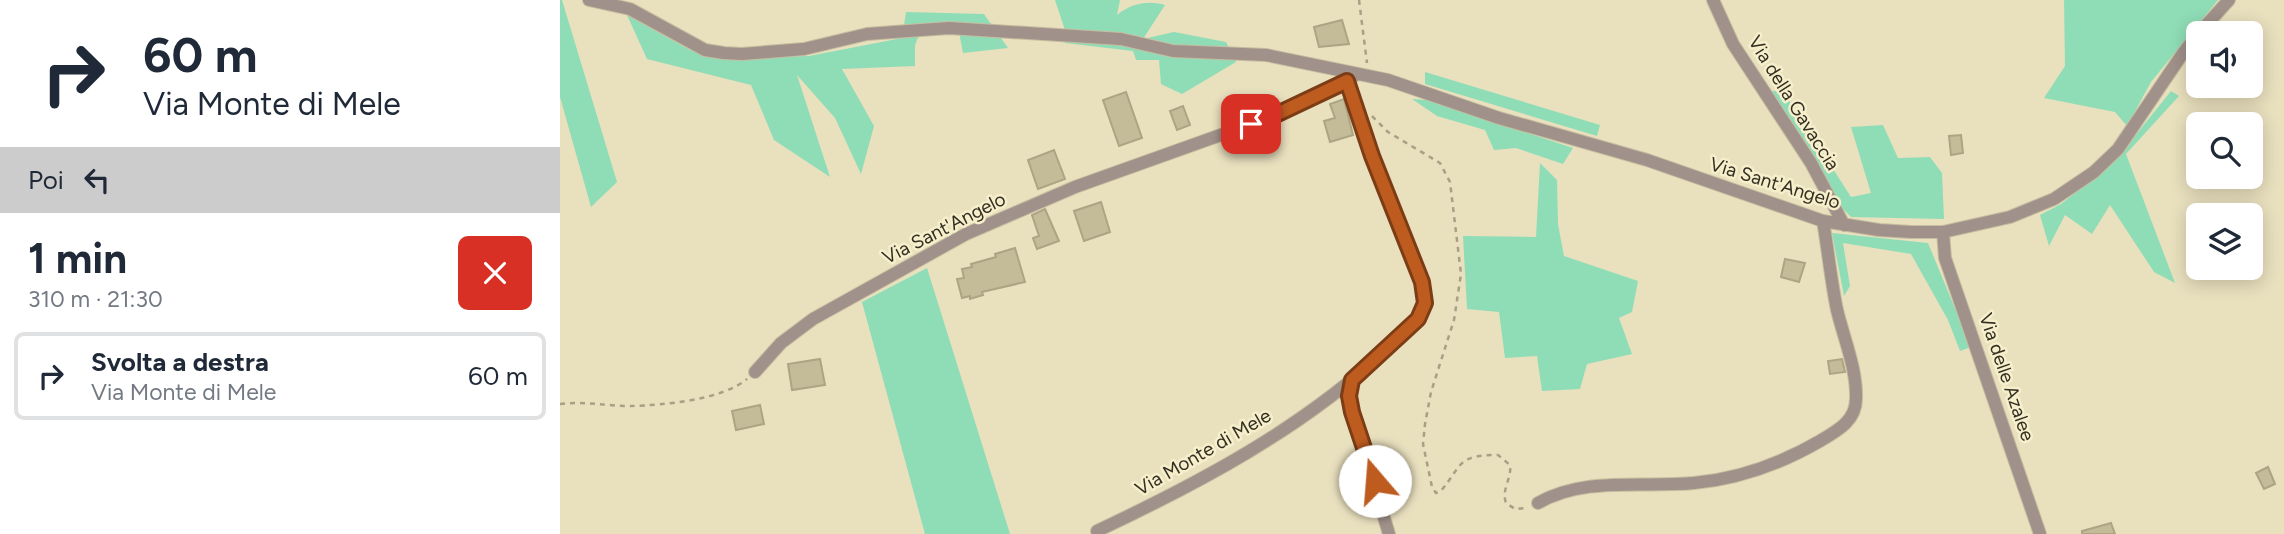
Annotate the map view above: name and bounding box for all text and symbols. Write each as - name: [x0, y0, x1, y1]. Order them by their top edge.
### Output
- map controls: [2186, 21, 2263, 280]
- button: sound: [2186, 21, 2263, 98]
- text: 60 m: [143, 25, 258, 84]
- icon: right: [28, 28, 119, 119]
- street label: Via della Gavaccia: [1743, 32, 1845, 174]
- text: Via Monte di Mele: [143, 85, 401, 123]
- pin: [1221, 94, 1281, 154]
- icon: arrive: [1232, 105, 1270, 143]
- button: search: [2186, 112, 2263, 189]
- street label: Via Sant'Angelo: [1707, 152, 1843, 214]
- icon: left: [78, 161, 116, 199]
- text: Poi: [28, 164, 64, 196]
- street label: Via Sant'Angelo: [879, 187, 1009, 269]
- button: layers: [2186, 203, 2263, 280]
- text: 1 min: [28, 233, 127, 284]
- button: close: [458, 236, 532, 310]
- text: 310 m · 21:30: [28, 285, 163, 313]
- street label: Via delle Azalee: [1974, 310, 2040, 444]
- text: Svolta a destra: [91, 346, 269, 378]
- icon: right: [32, 357, 70, 395]
- text: 60 m: [468, 360, 528, 392]
- text: Via Monte di Mele: [91, 378, 276, 406]
- street label: Via Monte di Mele: [1131, 404, 1275, 500]
- position arrow: [1338, 444, 1412, 518]

